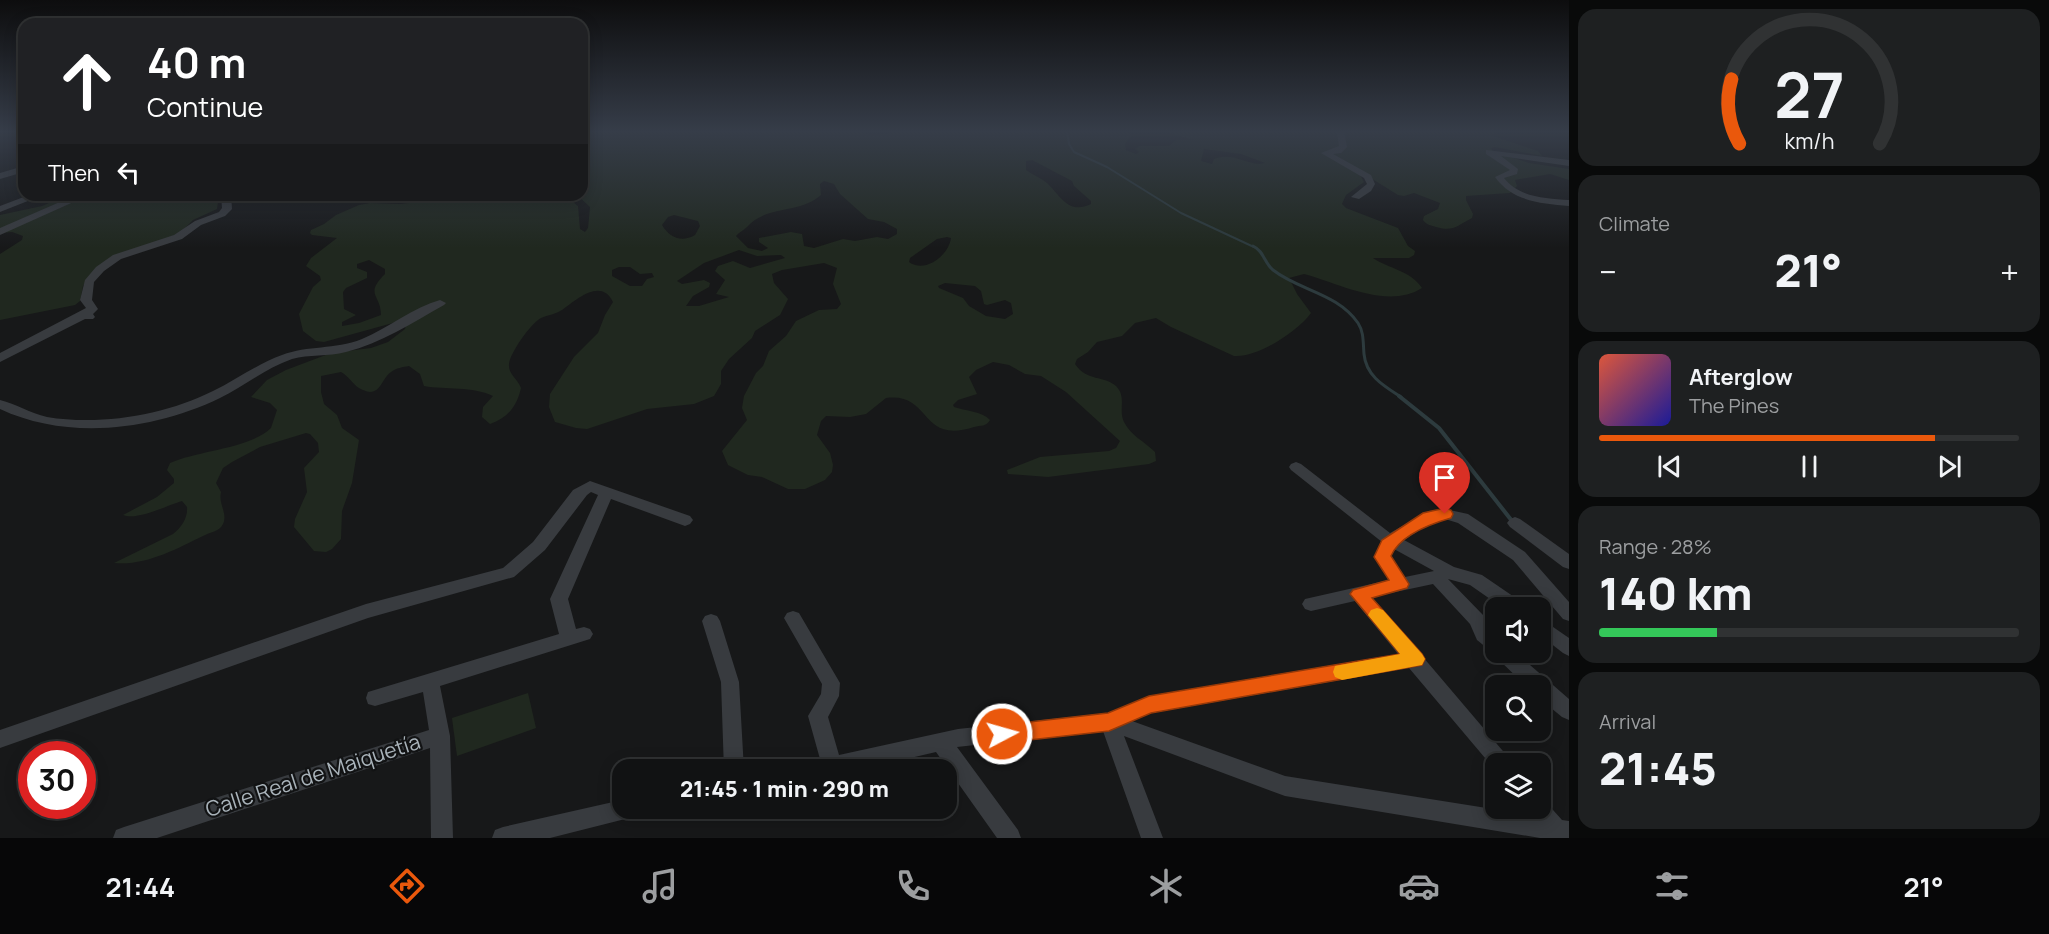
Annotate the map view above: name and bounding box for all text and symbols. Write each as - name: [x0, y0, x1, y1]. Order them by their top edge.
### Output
- text: 40 m: [147, 33, 246, 91]
- icon: ahead: [48, 42, 126, 120]
- text: 27: [1774, 52, 1844, 138]
- text: Continue: [147, 88, 263, 125]
- text: km/h: [1784, 127, 1834, 156]
- icon: left: [112, 156, 145, 189]
- text: Then: [48, 158, 100, 188]
- text: Climate: [1599, 210, 1670, 237]
- text: 21°: [1774, 239, 1842, 301]
- text: −: [1599, 249, 1617, 294]
- text: +: [2000, 249, 2019, 294]
- text: Afterglow: [1689, 362, 1793, 392]
- text: The Pines: [1689, 392, 1779, 419]
- icon: previous: [1653, 450, 1686, 483]
- icon: pause: [1793, 450, 1826, 483]
- icon: next: [1933, 450, 1966, 483]
- pin: [1419, 452, 1470, 514]
- icon: arrive: [1428, 461, 1461, 494]
- text: Range · 28%: [1599, 533, 1712, 560]
- text: 140 km: [1599, 562, 1753, 624]
- map controls: [1485, 597, 1551, 819]
- button: sound: [1485, 597, 1551, 663]
- button: search: [1485, 675, 1551, 741]
- position arrow: [970, 702, 1034, 766]
- text: Arrival: [1599, 708, 1656, 735]
- street label: Calle Real de Maiquetía: [202, 727, 424, 823]
- text: 21:45: [1599, 737, 1717, 799]
- speed limit sign: 30: [18, 741, 96, 819]
- button: layers: [1485, 753, 1551, 819]
- text: 21:45 · 1 min · 290 m: [680, 774, 889, 804]
- icon: directions: [386, 865, 428, 907]
- icon: music: [639, 865, 681, 907]
- icon: phone: [892, 865, 934, 907]
- icon: climate: [1145, 865, 1187, 907]
- icon: car: [1398, 865, 1440, 907]
- icon: filters: [1651, 865, 1693, 907]
- text: 21:44: [105, 868, 175, 905]
- text: 21°: [1903, 868, 1944, 905]

